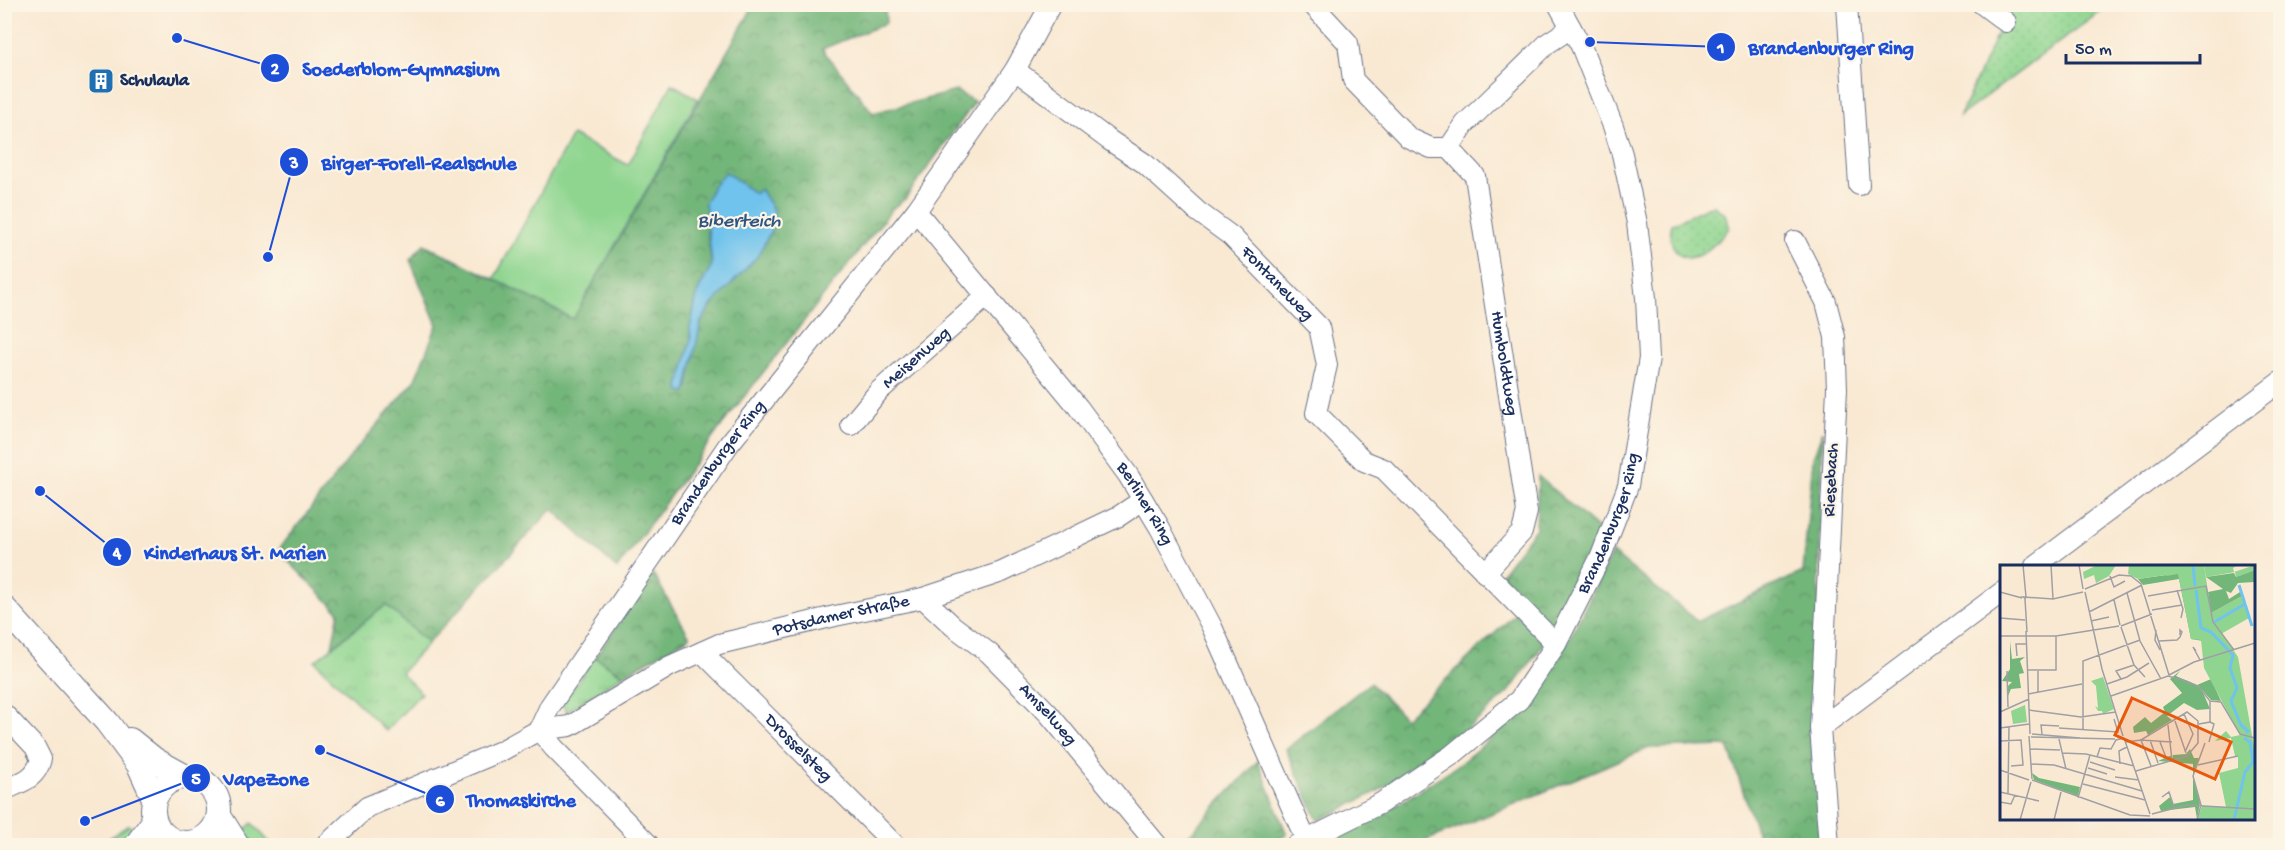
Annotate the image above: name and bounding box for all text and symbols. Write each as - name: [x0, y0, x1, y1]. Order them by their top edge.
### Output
- scale bar: [2066, 27, 2200, 65]
- callout: Brandenburger Ring: [1706, 28, 1926, 66]
- text: 1: [1716, 39, 1725, 60]
- text: Brandenburger Ring: [1747, 39, 1914, 62]
- text: 50 m: [2075, 40, 2112, 61]
- callout: Soederblom-Gymnasium: [260, 49, 512, 87]
- text: 2: [271, 60, 280, 81]
- text: Soederblom-Gymnasium: [302, 60, 501, 83]
- building icon: Schulaula: [86, 66, 116, 96]
- place label: Schulaula: [120, 71, 190, 92]
- callout: Birger-Forell-Realschule: [279, 143, 528, 181]
- text: 3: [288, 154, 299, 175]
- text: Birger-Forell-Realschule: [320, 154, 517, 177]
- water label: Biberteich: [698, 211, 781, 234]
- street label: Fontaneweg: [1235, 241, 1318, 325]
- street label: Humboldtweg: [1486, 310, 1522, 417]
- street label: Meisenweg: [878, 322, 955, 394]
- street label: Brandenburger Ring: [665, 396, 770, 530]
- street label: Riesebach: [1820, 442, 1844, 517]
- street label: Brandenburger Ring: [1572, 452, 1644, 598]
- street label: Berliner Ring: [1111, 457, 1178, 549]
- callout: Kinderhaus St. Marien: [102, 533, 338, 571]
- text: 4: [112, 544, 122, 565]
- text: Kinderhaus St. Marien: [143, 544, 326, 567]
- inset map: [2000, 565, 2255, 820]
- street label: Potsdamer Straße: [770, 590, 912, 641]
- street label: Amselweg: [1014, 679, 1081, 750]
- street label: Drosselsteg: [759, 709, 837, 787]
- callout: VapeZone: [181, 759, 321, 797]
- text: 5: [191, 770, 201, 791]
- text: VapeZone: [222, 770, 309, 793]
- callout: Thomaskirche: [425, 780, 588, 818]
- text: Thomaskirche: [464, 791, 577, 814]
- text: 6: [435, 792, 445, 813]

